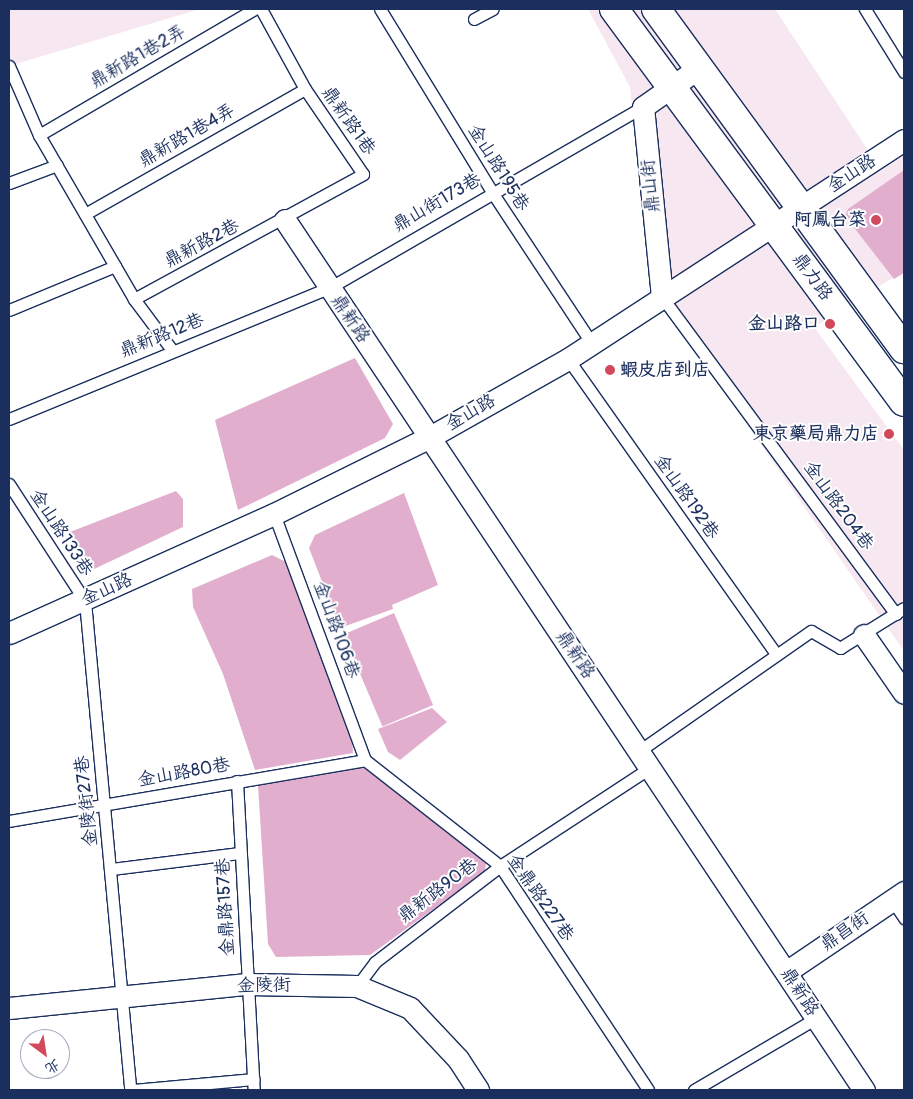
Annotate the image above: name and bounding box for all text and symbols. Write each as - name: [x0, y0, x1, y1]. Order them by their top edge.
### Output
- street label: 鼎新路1巷2弄: [86, 21, 190, 93]
- street label: 鼎新路1巷: [316, 82, 380, 160]
- street label: 鼎新路1巷4弄: [135, 100, 239, 172]
- street label: 金山路195巷: [463, 121, 533, 215]
- street label: 金山路: [823, 150, 881, 198]
- street label: 鼎山街: [637, 158, 665, 214]
- street label: 鼎山街173巷: [389, 169, 485, 237]
- place label: 阿鳳台菜: [794, 209, 866, 231]
- marker: 阿鳳台菜: [870, 214, 882, 226]
- street label: 鼎新路2巷: [161, 215, 243, 273]
- street label: 鼎力路: [787, 249, 837, 305]
- street label: 鼎新路: [326, 291, 374, 347]
- street label: 鼎新路12巷: [117, 309, 207, 363]
- place label: 金山路口: [748, 313, 820, 335]
- marker: 金山路口: [824, 318, 836, 330]
- place label: 蝦皮店到店: [620, 359, 710, 381]
- marker: 蝦皮店到店: [604, 364, 616, 376]
- street label: 金山路: [442, 390, 500, 436]
- place label: 東京藥局鼎力店: [753, 423, 879, 445]
- marker: 東京藥局鼎力店: [883, 428, 895, 440]
- street label: 金山路192巷: [649, 451, 723, 543]
- street label: 金山路204巷: [798, 457, 878, 555]
- street label: 金山路133巷: [25, 486, 97, 580]
- street label: 金山路: [78, 569, 136, 611]
- street label: 金山路106巷: [308, 578, 364, 682]
- street label: 鼎新路: [551, 627, 599, 683]
- street label: 金陵街27巷: [71, 754, 103, 848]
- street label: 金山路80巷: [136, 754, 232, 792]
- street label: 金鼎路227巷: [502, 850, 578, 946]
- street label: 鼎新路90巷: [394, 854, 482, 928]
- street label: 金鼎路157巷: [213, 857, 239, 957]
- street label: 鼎昌街: [817, 908, 873, 956]
- street label: 鼎新路: [775, 963, 823, 1021]
- street label: 金陵街: [237, 975, 291, 997]
- north arrow: [20, 1029, 70, 1079]
- text: 北: [42, 1056, 63, 1077]

